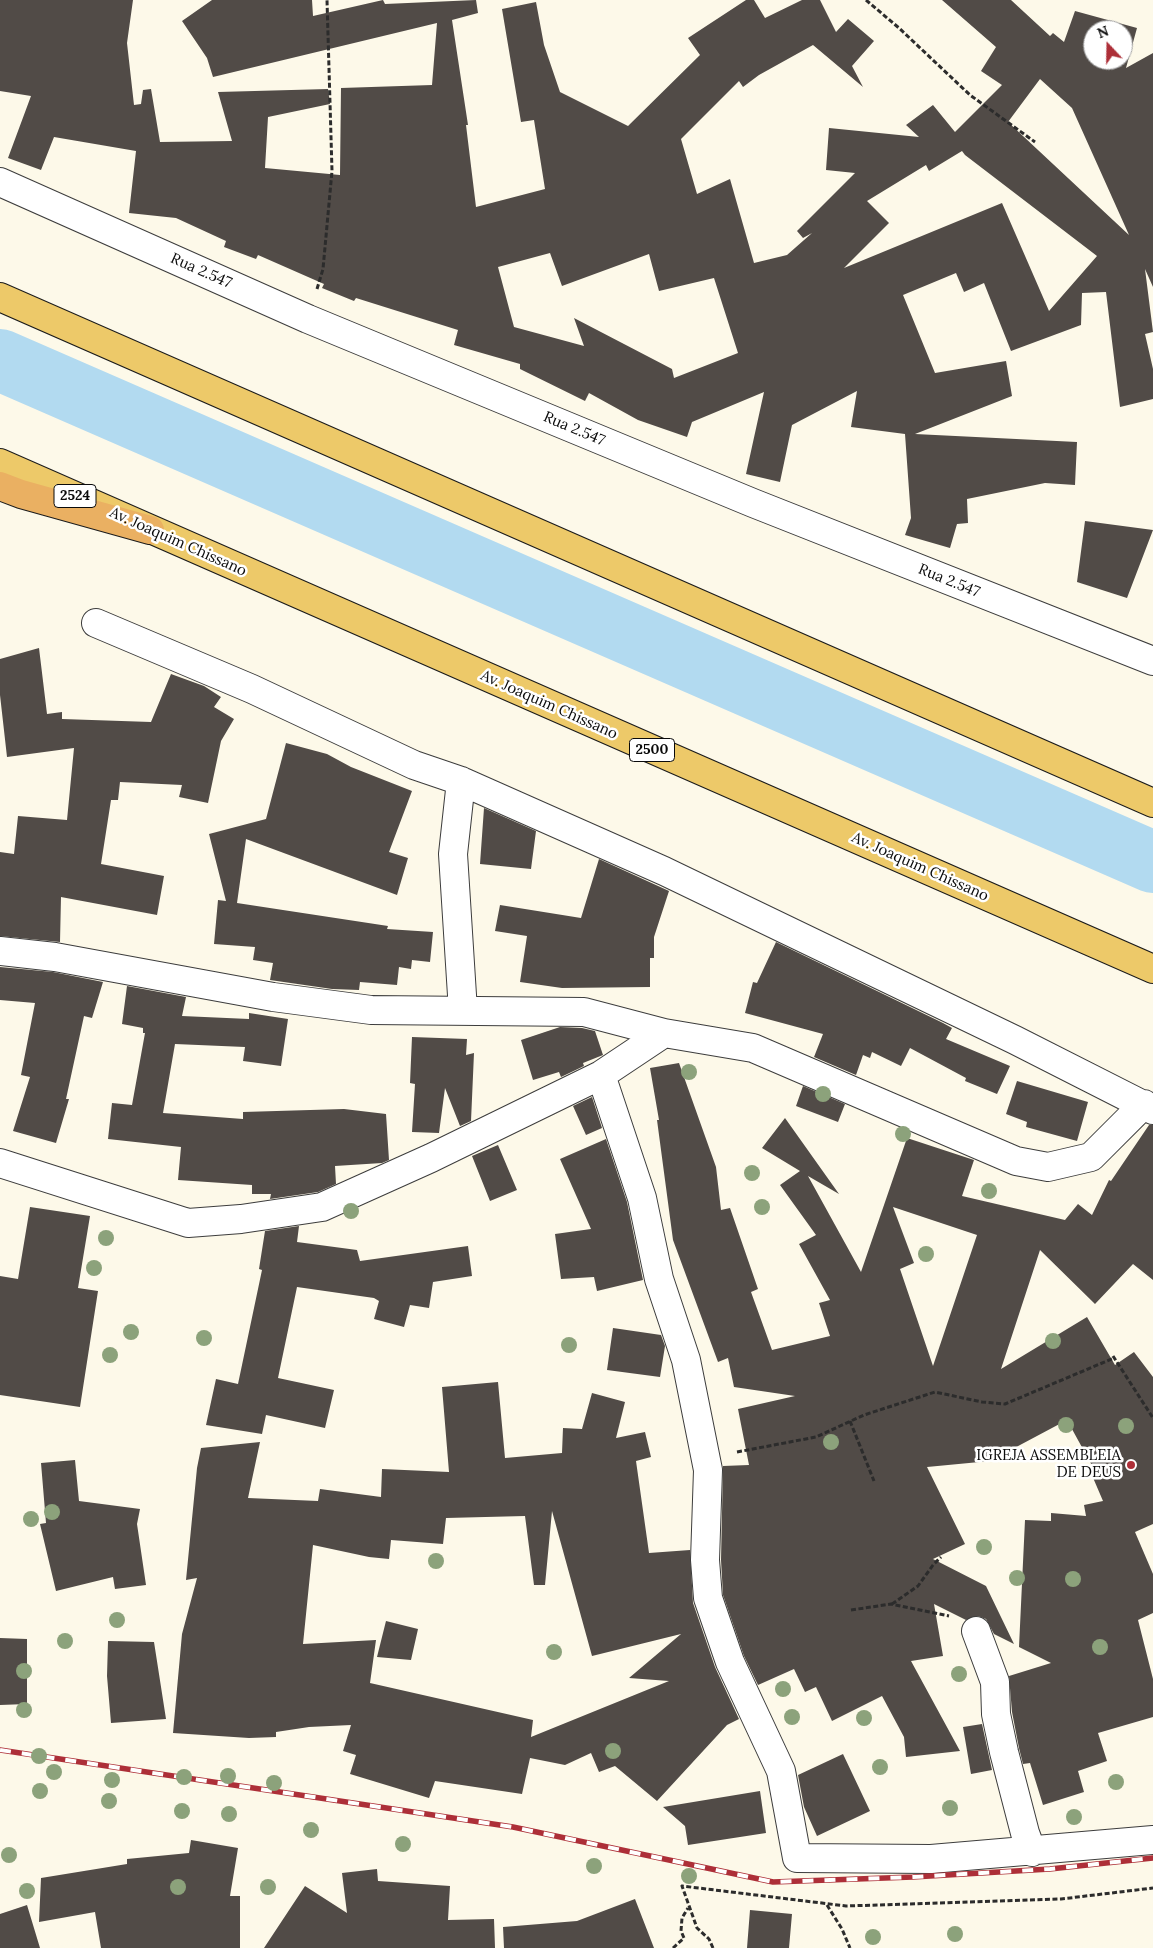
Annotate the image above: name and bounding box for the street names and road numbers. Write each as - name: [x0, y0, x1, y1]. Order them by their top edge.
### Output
- street label: Rua 2.547: [168, 250, 234, 292]
- street label: Rua 2.547: [541, 408, 607, 450]
- road number: 2524: [54, 484, 96, 508]
- street label: Av. Joaquim Chissano: [107, 504, 249, 580]
- street label: Rua 2.547: [915, 560, 983, 602]
- street label: Av. Joaquim Chissano: [478, 667, 620, 743]
- road number: 2500: [630, 738, 674, 762]
- street label: Av. Joaquim Chissano: [849, 829, 991, 905]

